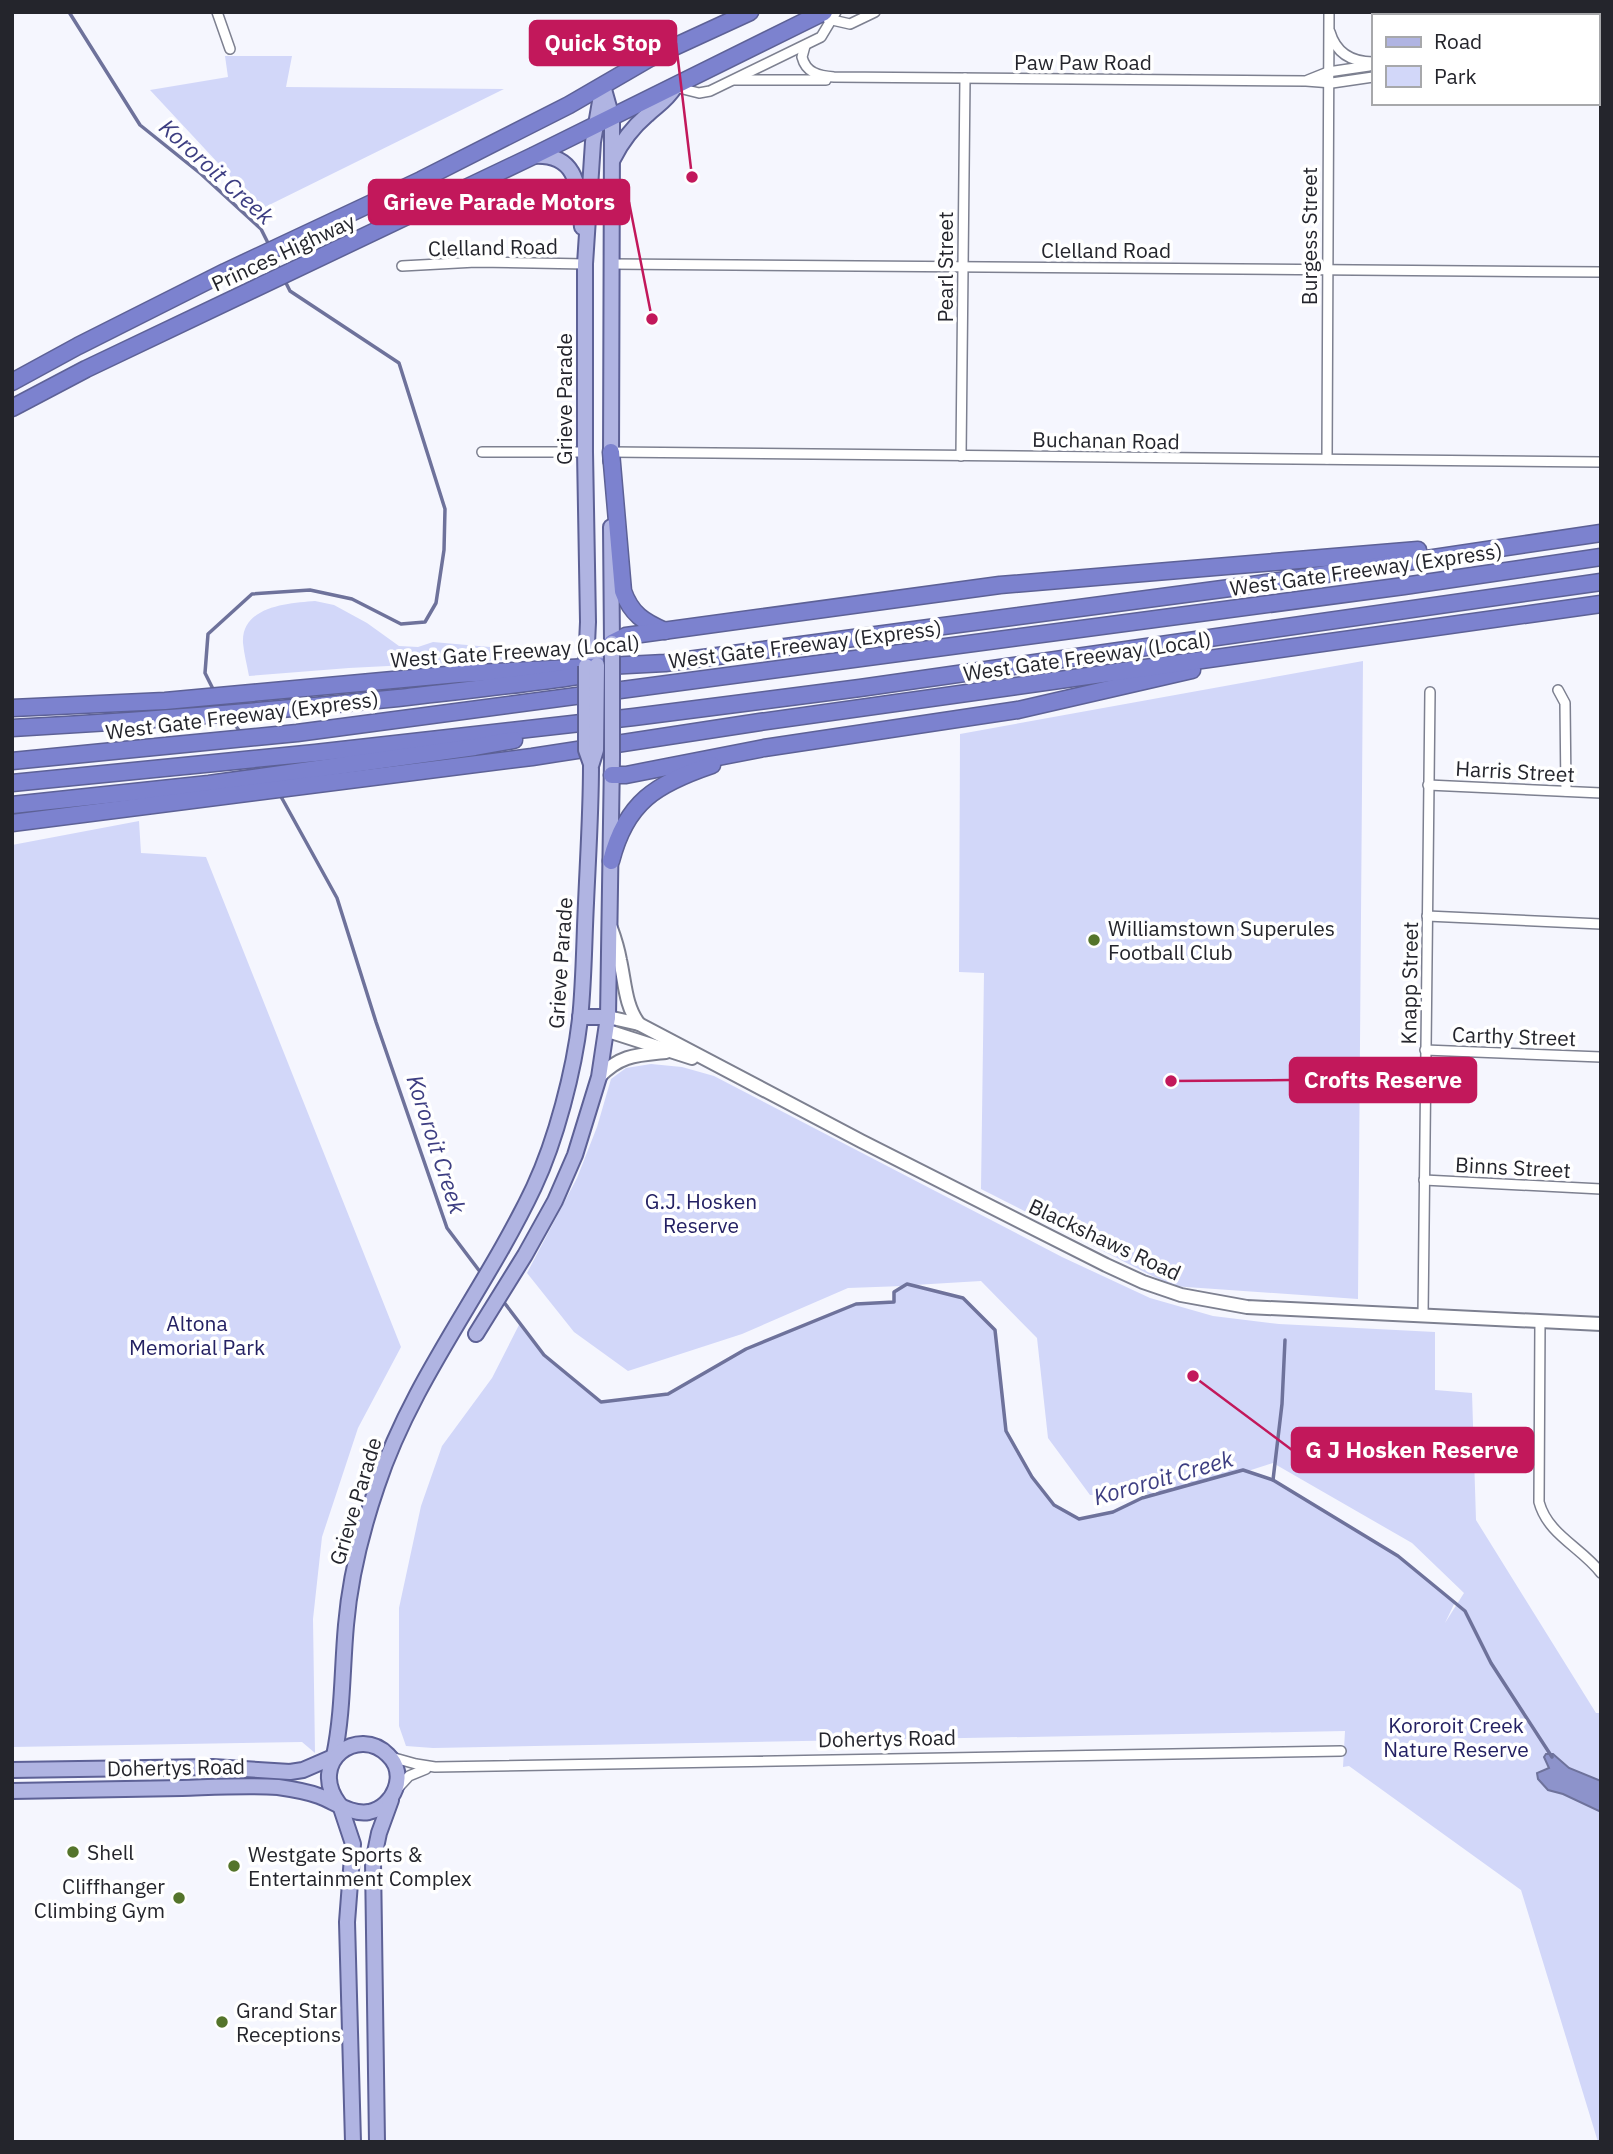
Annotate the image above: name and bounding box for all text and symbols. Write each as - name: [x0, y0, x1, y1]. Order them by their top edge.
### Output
- legend: [1372, 14, 1599, 105]
- callout: Quick Stop: [530, 21, 676, 65]
- text: Quick Stop: [544, 27, 662, 57]
- text: Road: [1434, 27, 1482, 55]
- street label: Paw Paw Road: [1014, 48, 1152, 76]
- text: Park: [1434, 62, 1477, 90]
- water label: Kororoit Creek: [153, 112, 281, 231]
- street label: Burgess Street: [1295, 167, 1323, 305]
- callout: Grieve Parade Motors: [369, 180, 629, 224]
- text: Grieve Parade Motors: [383, 186, 615, 216]
- street label: Princes Highway: [207, 206, 360, 297]
- street label: Pearl Street: [931, 211, 959, 323]
- street label: Clelland Road: [428, 232, 558, 262]
- street label: Clelland Road: [1041, 236, 1171, 264]
- street label: Grieve Parade: [550, 333, 578, 465]
- street label: Buchanan Road: [1032, 425, 1180, 455]
- street label: West Gate Freeway (Express): [1228, 536, 1504, 602]
- street label: West Gate Freeway (Express): [667, 613, 943, 675]
- street label: West Gate Freeway (Local): [961, 625, 1213, 687]
- street label: West Gate Freeway (Local): [389, 628, 641, 674]
- street label: West Gate Freeway (Express): [104, 684, 380, 746]
- street label: Harris Street: [1455, 754, 1575, 788]
- street label: Grieve Parade: [541, 896, 579, 1030]
- place label: Williamstown Superules Football Club: [1108, 914, 1335, 966]
- street label: Knapp Street: [1394, 921, 1424, 1045]
- marker: Williamstown Superules Football Club: [1086, 932, 1102, 948]
- street label: Carthy Street: [1451, 1020, 1577, 1052]
- callout: Crofts Reserve: [1290, 1058, 1476, 1102]
- text: Crofts Reserve: [1304, 1064, 1462, 1094]
- water label: Kororoit Creek: [400, 1071, 474, 1218]
- street label: Binns Street: [1455, 1150, 1571, 1184]
- park label: G.J. Hosken Reserve: [645, 1187, 757, 1239]
- street label: Blackshaws Road: [1024, 1191, 1186, 1287]
- park label: Altona Memorial Park: [129, 1309, 265, 1361]
- callout: G J Hosken Reserve: [1292, 1428, 1533, 1472]
- street label: Grieve Parade: [322, 1434, 388, 1568]
- text: G J Hosken Reserve: [1305, 1434, 1519, 1464]
- water label: Kororoit Creek: [1090, 1442, 1237, 1511]
- park label: Kororoit Creek Nature Reserve: [1383, 1711, 1529, 1763]
- street label: Dohertys Road: [818, 1723, 956, 1753]
- street label: Dohertys Road: [107, 1752, 245, 1782]
- place label: Shell: [87, 1838, 134, 1866]
- place label: Westgate Sports & Entertainment Complex: [248, 1840, 472, 1892]
- marker: Shell: [65, 1844, 81, 1860]
- marker: Westgate Sports & Entertainment Complex: [226, 1858, 242, 1874]
- place label: Cliffhanger Climbing Gym: [34, 1872, 165, 1924]
- marker: Cliffhanger Climbing Gym: [171, 1890, 187, 1906]
- place label: Grand Star Receptions: [236, 1996, 341, 2048]
- marker: Grand Star Receptions: [214, 2014, 230, 2030]

